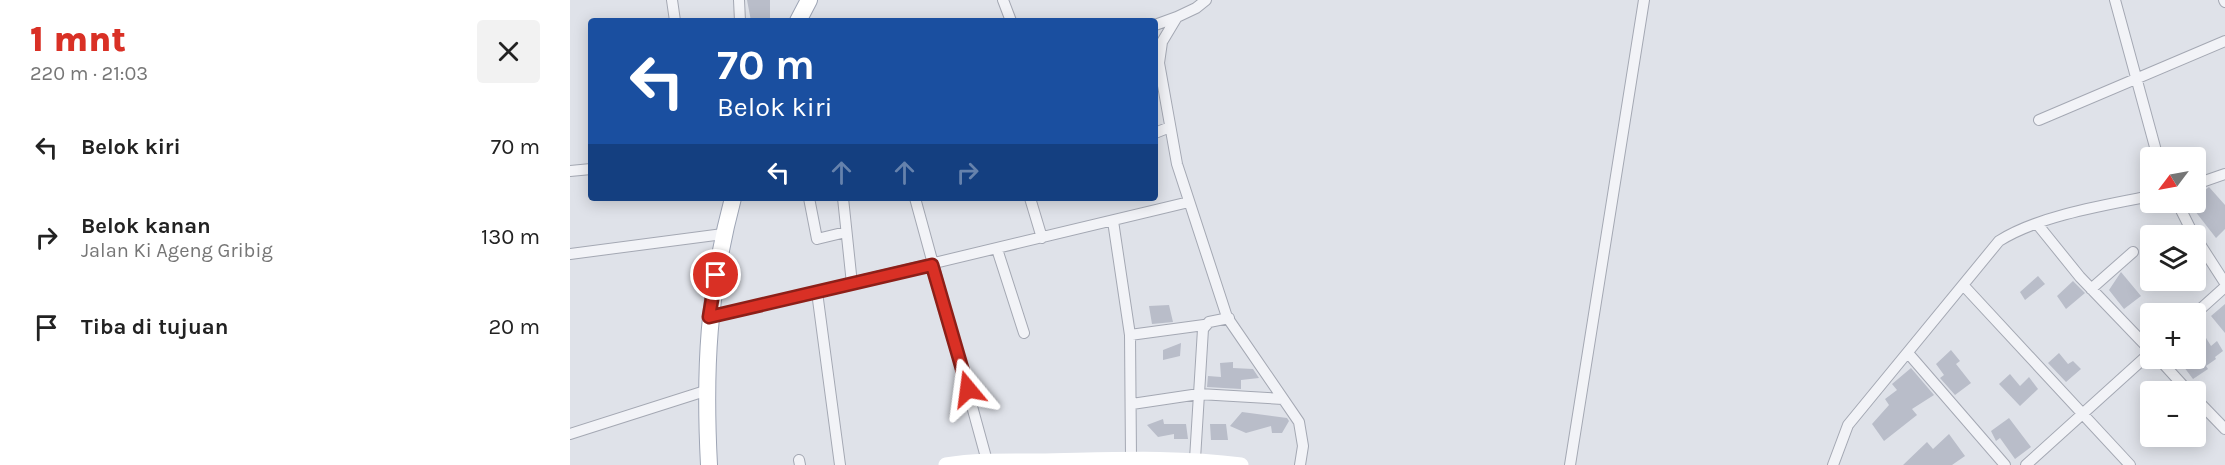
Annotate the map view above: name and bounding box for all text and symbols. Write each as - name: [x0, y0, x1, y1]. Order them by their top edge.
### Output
- text: 1 mnt: [30, 18, 126, 60]
- button: close: [477, 20, 540, 83]
- text: 70 m: [717, 40, 815, 90]
- icon: left: [618, 42, 696, 120]
- text: 220 m · 21:03: [30, 62, 148, 85]
- text: Belok kiri: [717, 91, 833, 123]
- icon: left: [30, 131, 63, 164]
- text: Belok kiri: [81, 134, 181, 160]
- text: 70 m: [491, 134, 540, 160]
- north arrow: [2140, 147, 2206, 213]
- map controls: [2140, 147, 2206, 447]
- icon: left: [762, 156, 795, 189]
- icon: ahead: [825, 156, 858, 189]
- icon: ahead: [888, 156, 921, 189]
- icon: right: [951, 156, 984, 189]
- text: Belok kanan: [81, 213, 211, 239]
- icon: right: [30, 221, 63, 254]
- text: 130 m: [481, 224, 540, 250]
- button: layers: [2140, 225, 2206, 291]
- text: Jalan Ki Ageng Gribig: [81, 239, 273, 262]
- pin: [690, 249, 741, 300]
- icon: arrive: [699, 258, 732, 291]
- button: +: [2140, 303, 2206, 369]
- icon: arrive: [30, 311, 63, 344]
- text: Tiba di tujuan: [81, 314, 228, 340]
- text: 20 m: [488, 314, 540, 340]
- position arrow: [936, 357, 1000, 421]
- button: −: [2140, 381, 2206, 447]

